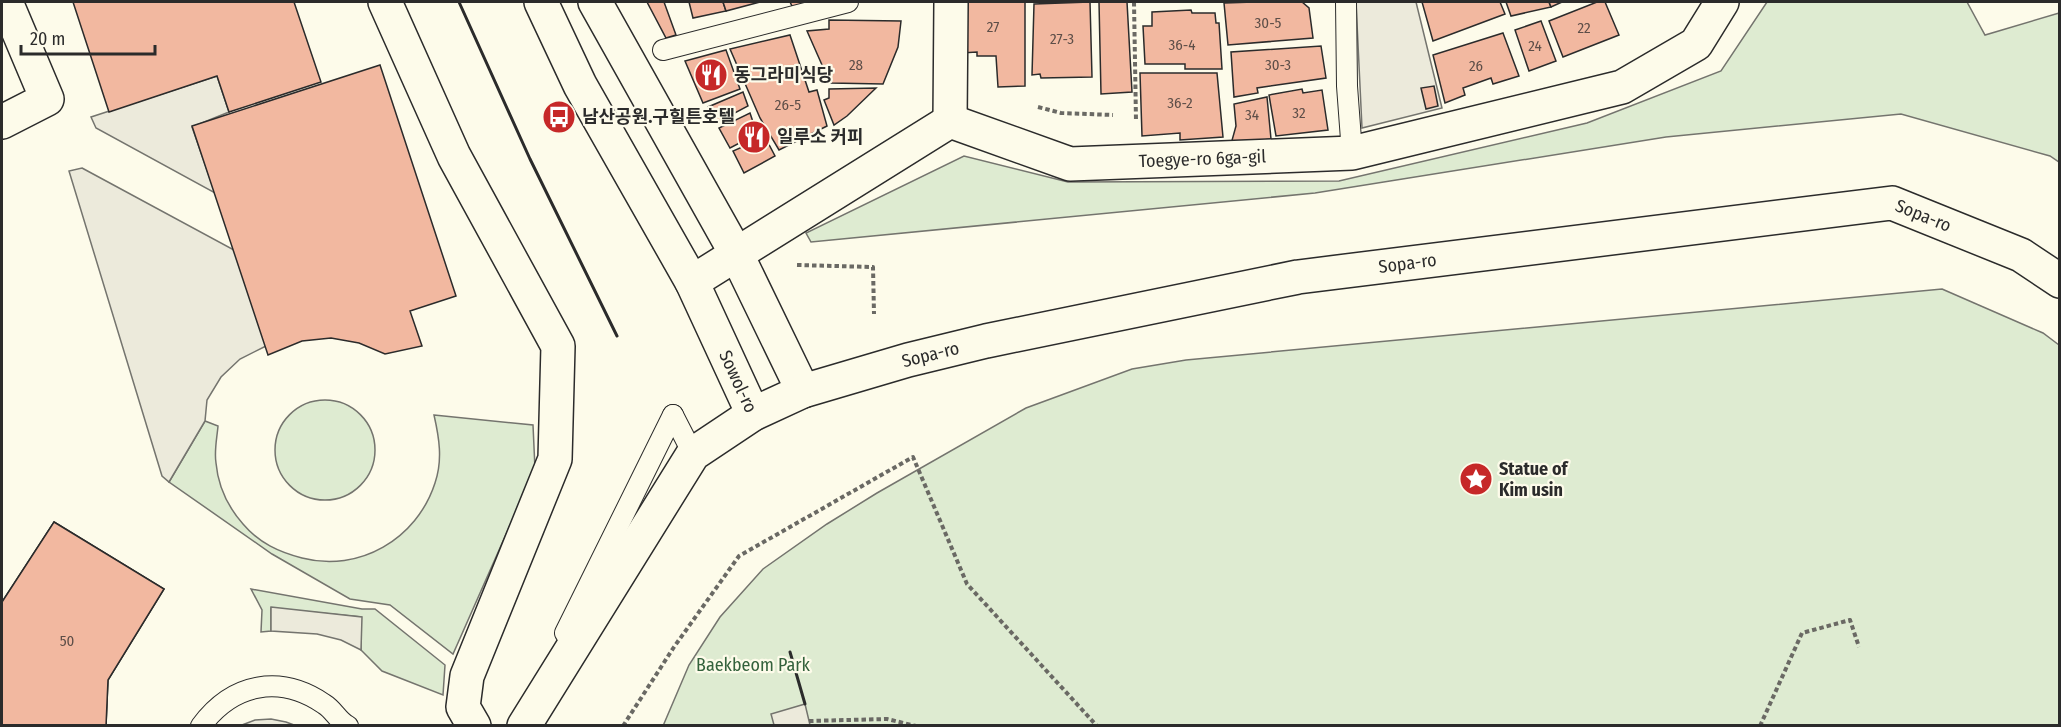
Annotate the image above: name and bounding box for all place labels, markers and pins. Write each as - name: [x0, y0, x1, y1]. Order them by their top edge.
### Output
- restaurant icon: 동그라미식당: [693, 57, 729, 93]
- place label: 동그라미식당: [734, 64, 833, 86]
- bus stop icon: 남산공원.구힐튼호텔: [541, 99, 577, 135]
- place label: 남산공원.구힐튼호텔: [582, 106, 735, 128]
- restaurant icon: 일루소 커피: [736, 119, 772, 155]
- place label: 일루소 커피: [777, 126, 864, 148]
- place label: Statue of Kim usin: [1499, 458, 1570, 501]
- place icon: Statue of Kim usin: [1458, 461, 1494, 497]

